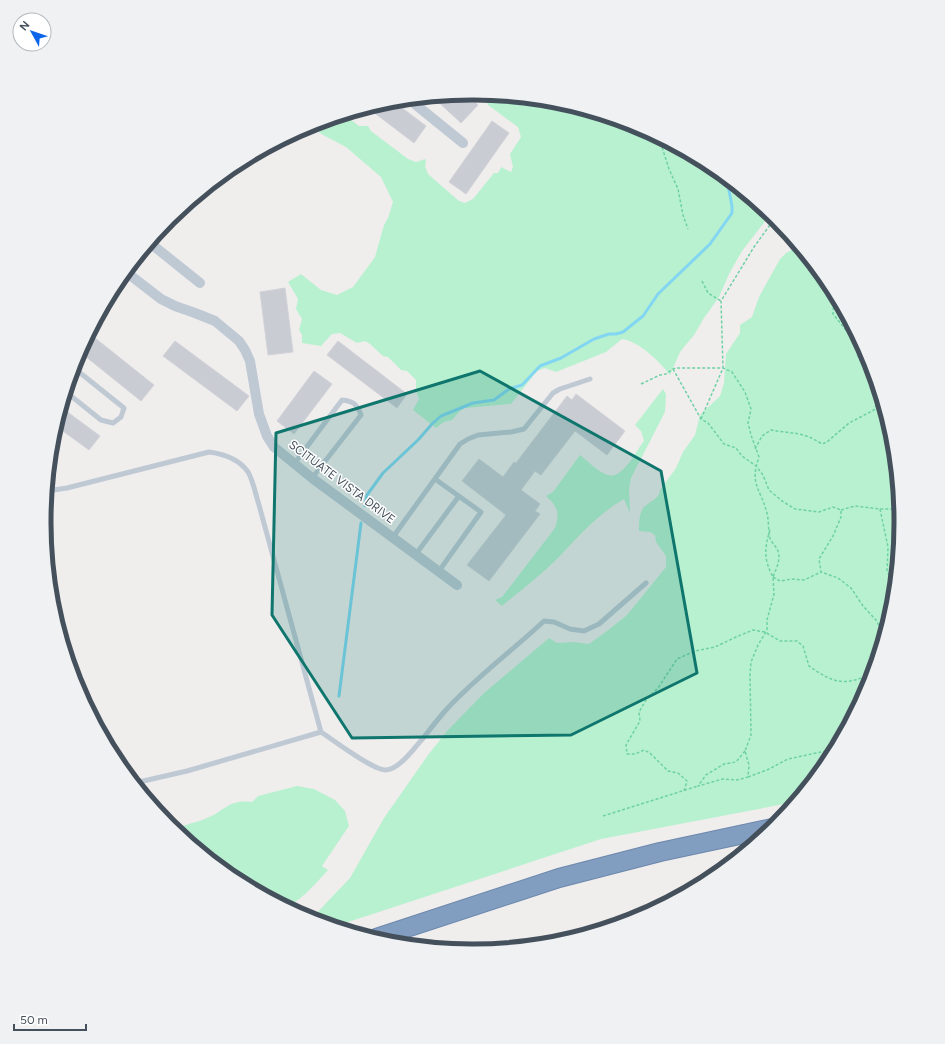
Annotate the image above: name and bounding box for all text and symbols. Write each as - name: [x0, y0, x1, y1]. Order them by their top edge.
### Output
- north arrow: [12, 12, 52, 52]
- text: N: [17, 18, 32, 33]
- street label: SCITUATE VISTA DRIVE: [286, 437, 398, 527]
- scale bar: [14, 1006, 86, 1032]
- text: 50 m: [20, 1013, 48, 1027]

